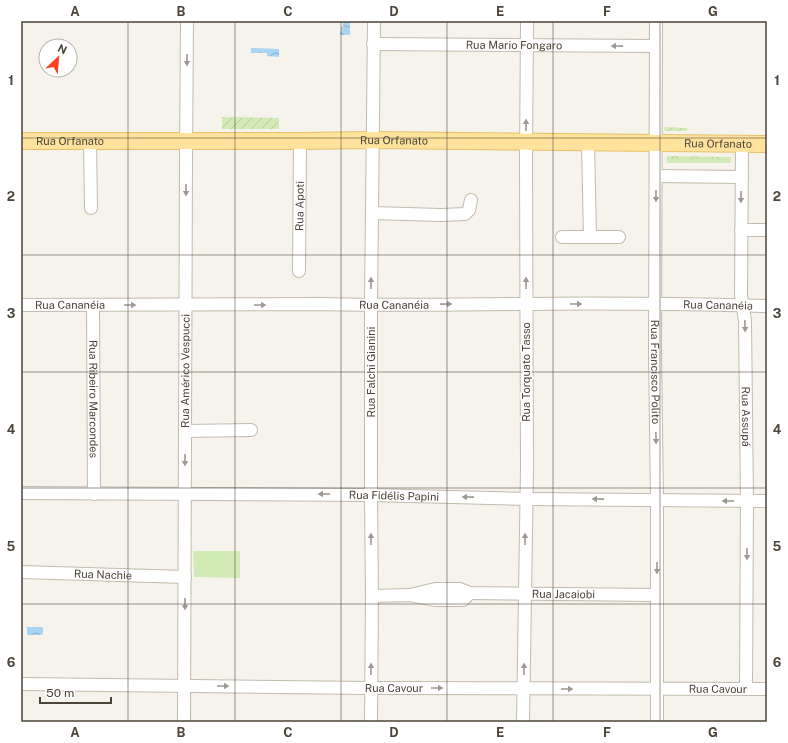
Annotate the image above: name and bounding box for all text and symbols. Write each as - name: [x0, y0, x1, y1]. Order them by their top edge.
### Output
- text: A: [70, 4, 80, 19]
- text: B: [177, 4, 186, 19]
- text: C: [283, 4, 293, 19]
- text: D: [389, 4, 399, 19]
- text: E: [496, 4, 504, 19]
- text: F: [603, 4, 611, 19]
- text: G: [708, 4, 718, 19]
- north arrow: [38, 38, 78, 78]
- street label: Rua Mario Fongaro: [466, 39, 562, 51]
- text: N: [56, 42, 69, 56]
- one-way arrow: [610, 43, 623, 49]
- one-way arrow: [184, 54, 190, 67]
- text: 1: [8, 73, 14, 88]
- text: 1: [774, 73, 780, 88]
- one-way arrow: [523, 118, 529, 131]
- street label: Rua Orfanato: [360, 134, 428, 147]
- street label: Rua Orfanato: [36, 135, 104, 147]
- street label: Rua Orfanato: [684, 137, 752, 150]
- street label: Rua Apoti: [293, 181, 306, 231]
- one-way arrow: [183, 184, 189, 197]
- text: 2: [7, 189, 15, 204]
- text: 2: [773, 189, 781, 204]
- one-way arrow: [652, 190, 659, 202]
- one-way arrow: [738, 191, 744, 204]
- one-way arrow: [368, 276, 374, 289]
- one-way arrow: [523, 276, 529, 289]
- street label: Rua Cananéia: [683, 298, 753, 312]
- street label: Rua Cananéia: [35, 299, 105, 311]
- street label: Rua Cananéia: [359, 299, 429, 311]
- one-way arrow: [440, 301, 452, 308]
- one-way arrow: [570, 301, 583, 307]
- one-way arrow: [124, 302, 137, 308]
- one-way arrow: [254, 302, 267, 308]
- text: 3: [7, 306, 16, 321]
- text: 3: [773, 306, 782, 321]
- street label: Rua Américo Vespucci: [179, 314, 191, 428]
- street label: Rua Francisco Polito: [649, 320, 662, 424]
- one-way arrow: [742, 320, 748, 333]
- street label: Rua Torquato Tasso: [520, 322, 532, 422]
- street label: Rua Falchi Gianini: [365, 327, 377, 417]
- street label: Rua Ribeiro Marcondes: [87, 340, 100, 459]
- street label: Rua Assupá: [740, 386, 752, 447]
- text: 4: [7, 422, 16, 437]
- text: 4: [773, 422, 782, 437]
- one-way arrow: [653, 432, 659, 445]
- one-way arrow: [182, 454, 188, 467]
- street label: Rua Fidélis Papini: [349, 489, 439, 503]
- one-way arrow: [317, 491, 330, 497]
- one-way arrow: [461, 494, 474, 500]
- one-way arrow: [591, 496, 604, 502]
- one-way arrow: [722, 497, 734, 504]
- one-way arrow: [368, 533, 375, 545]
- one-way arrow: [522, 533, 529, 545]
- text: 5: [7, 539, 16, 554]
- text: 5: [773, 539, 782, 554]
- one-way arrow: [744, 548, 750, 561]
- one-way arrow: [654, 562, 660, 575]
- street label: Rua Nachie: [74, 568, 132, 581]
- street label: Rua Jacaiobi: [532, 588, 595, 600]
- one-way arrow: [182, 598, 188, 611]
- text: 6: [7, 655, 16, 670]
- text: 6: [773, 655, 782, 670]
- one-way arrow: [368, 662, 374, 675]
- one-way arrow: [521, 662, 527, 675]
- scale bar: [40, 679, 111, 705]
- street label: Rua Cavour: [365, 682, 423, 694]
- one-way arrow: [217, 683, 230, 689]
- street label: Rua Cavour: [689, 683, 747, 695]
- one-way arrow: [431, 685, 444, 691]
- one-way arrow: [561, 685, 573, 692]
- text: 50 m: [46, 686, 74, 700]
- text: A: [70, 725, 80, 740]
- text: B: [177, 725, 186, 740]
- text: C: [283, 725, 293, 740]
- text: D: [389, 725, 399, 740]
- text: E: [496, 725, 504, 740]
- text: F: [603, 725, 611, 740]
- text: G: [708, 725, 718, 740]

